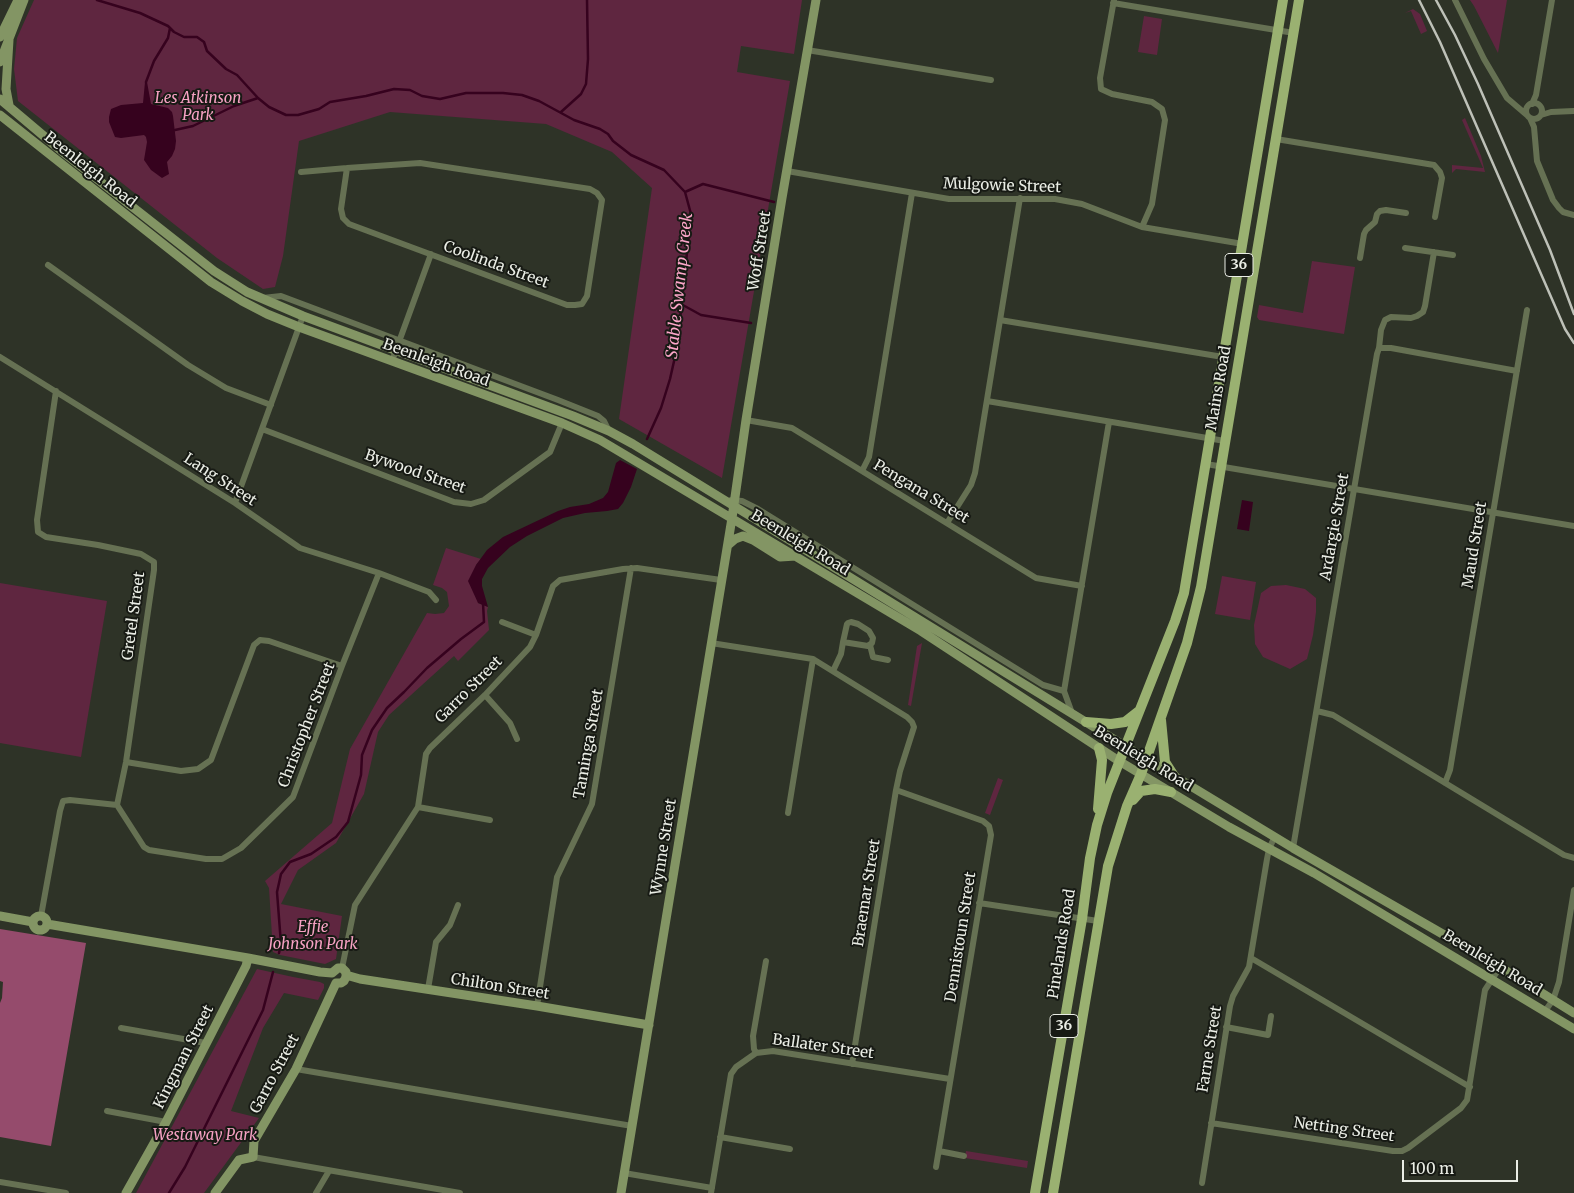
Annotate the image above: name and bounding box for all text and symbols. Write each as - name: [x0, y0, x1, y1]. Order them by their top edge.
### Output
- park label: Les Atkinson Park: [155, 90, 241, 125]
- street label: Beenleigh Road: [40, 128, 140, 212]
- street label: Mulgowie Street: [943, 175, 1061, 197]
- street label: Woff Street: [745, 210, 775, 292]
- water label: Stable Swamp Creek: [663, 212, 697, 360]
- street label: Coolinda Street: [441, 238, 551, 292]
- road number: 36: [1225, 254, 1253, 276]
- street label: Beenleigh Road: [380, 335, 492, 391]
- street label: Mains Road: [1203, 345, 1235, 431]
- street label: Bywood Street: [362, 446, 468, 498]
- street label: Lang Street: [180, 450, 260, 510]
- street label: Pengana Street: [870, 456, 972, 528]
- street label: Ardargie Street: [1317, 472, 1353, 582]
- street label: Maud Street: [1459, 500, 1491, 590]
- street label: Beenleigh Road: [747, 506, 853, 580]
- street label: Gretel Street: [119, 571, 149, 661]
- street label: Garro Street: [432, 653, 506, 727]
- street label: Christopher Street: [275, 660, 339, 790]
- street label: Taminga Street: [570, 688, 608, 800]
- street label: Beenleigh Road: [1090, 722, 1196, 796]
- street label: Wynne Street: [647, 797, 681, 897]
- street label: Braemar Street: [850, 838, 884, 948]
- street label: Dennistoun Street: [942, 871, 980, 1003]
- street label: Pinelands Road: [1044, 888, 1080, 1000]
- park label: Effie Johnson Park: [268, 919, 358, 954]
- street label: Beenleigh Road: [1439, 926, 1545, 1000]
- street label: Chilton Street: [449, 970, 551, 1004]
- street label: Kingman Street: [150, 1002, 218, 1112]
- street label: Farne Street: [1194, 1004, 1226, 1094]
- road number: 36: [1050, 1014, 1078, 1038]
- street label: Garro Street: [247, 1031, 303, 1117]
- street label: Ballater Street: [771, 1031, 875, 1063]
- street label: Netting Street: [1293, 1114, 1395, 1146]
- park label: Westaway Park: [153, 1127, 257, 1145]
- scale bar: [1404, 1150, 1520, 1182]
- text: 100 m: [1410, 1159, 1454, 1178]

